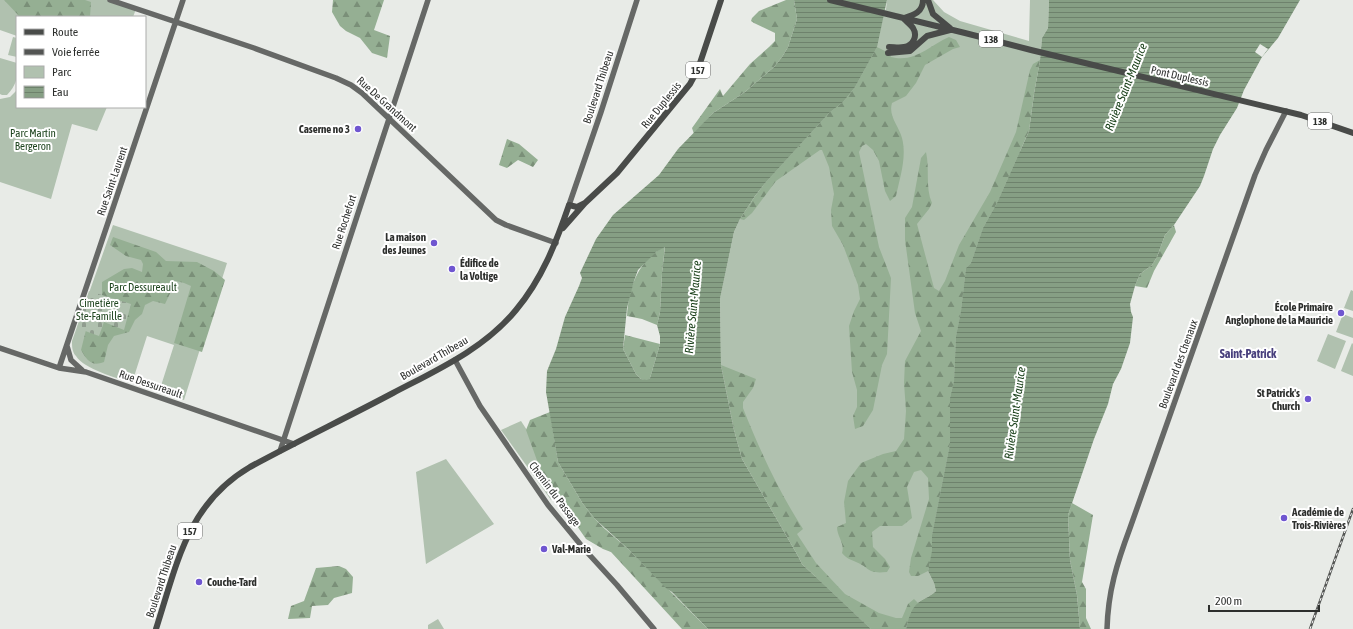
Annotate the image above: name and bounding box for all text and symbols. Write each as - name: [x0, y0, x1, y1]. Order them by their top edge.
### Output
- legend: [16, 16, 146, 108]
- text: Route: [52, 25, 78, 39]
- road number: 138: [979, 31, 1003, 47]
- water label: Rivière Saint-Maurice: [1102, 41, 1150, 133]
- text: Voie ferrée: [52, 45, 100, 59]
- street label: Boulevard Thibeau: [581, 49, 615, 125]
- road number: 157: [686, 62, 710, 78]
- street label: Pont Duplessis: [1150, 64, 1210, 89]
- text: Parc: [52, 65, 72, 79]
- street label: Rue De Grandmont: [355, 74, 419, 134]
- street label: Rue Duplessis: [639, 79, 683, 131]
- text: Eau: [52, 85, 69, 99]
- road number: 138: [1308, 113, 1332, 129]
- place label: Caserne no 3: [299, 123, 350, 135]
- marker: Caserne no 3: [353, 124, 363, 134]
- park label: Parc Martin Bergeron: [10, 127, 56, 152]
- street label: Rue Saint-Laurent: [95, 145, 129, 217]
- street label: Rue Rochefort: [330, 193, 358, 251]
- place label: La maison des Jeunes: [382, 231, 426, 256]
- marker: La maison des Jeunes: [429, 238, 439, 248]
- place label: Édifice de la Voltige: [460, 257, 499, 282]
- water label: Rivière Saint-Maurice: [682, 259, 704, 354]
- marker: Édifice de la Voltige: [447, 264, 457, 274]
- park label: Parc Dessureault: [109, 281, 177, 293]
- park label: Cimetière Ste-Famille: [76, 297, 122, 322]
- place label: École Primaire Anglophone de la Mauricie: [1225, 301, 1333, 326]
- marker: École Primaire Anglophone de la Mauricie: [1336, 308, 1346, 318]
- street label: Boulevard des Chenaux: [1156, 317, 1200, 410]
- street label: Boulevard Thibeau: [398, 334, 470, 382]
- district label: Saint-Patrick: [1220, 347, 1277, 361]
- water label: Rivière Saint-Maurice: [1002, 365, 1029, 460]
- street label: Rue Dessureault: [118, 368, 184, 400]
- place label: St Patrick's Church: [1257, 387, 1300, 412]
- marker: St Patrick's Church: [1303, 394, 1313, 404]
- street label: Chemin du Passage: [527, 460, 583, 528]
- place label: Académie de Trois-Rivières: [1291, 506, 1346, 531]
- marker: Académie de Trois-Rivières: [1279, 513, 1289, 523]
- road number: 157: [178, 523, 202, 539]
- street label: Boulevard Thibeau: [144, 543, 178, 619]
- place label: Val-Marie: [551, 543, 591, 555]
- marker: Val-Marie: [539, 544, 549, 554]
- place label: Couche-Tard: [207, 576, 257, 588]
- marker: Couche-Tard: [194, 577, 204, 587]
- scale bar: [1209, 587, 1319, 613]
- text: 200 m: [1215, 594, 1242, 608]

